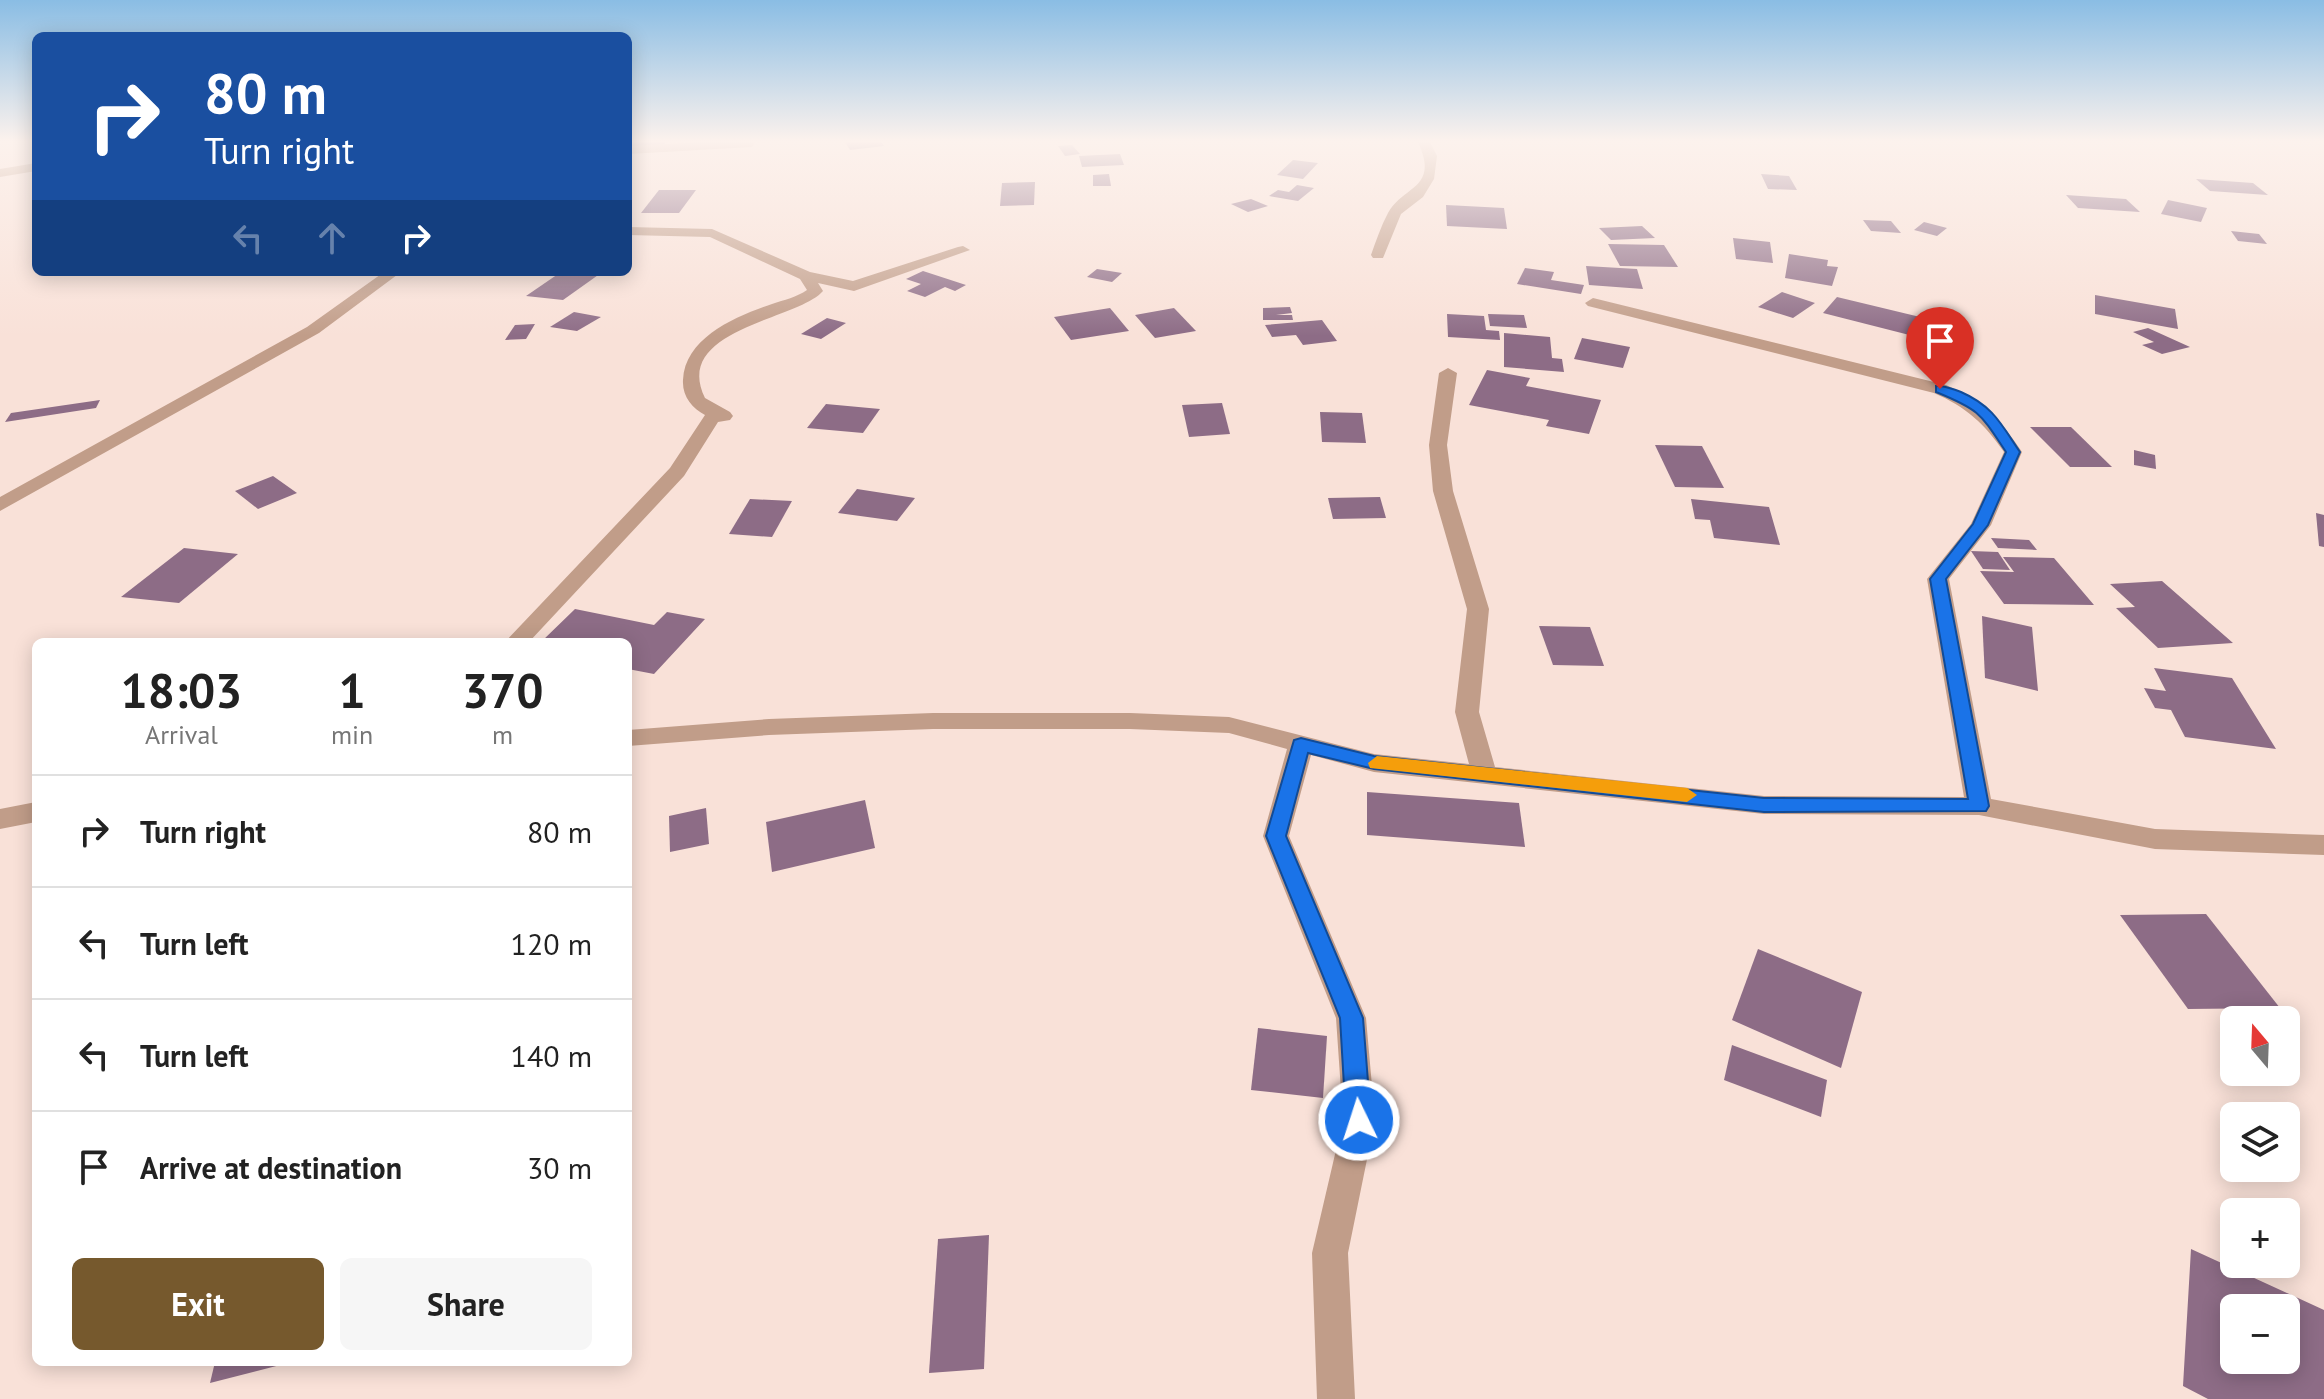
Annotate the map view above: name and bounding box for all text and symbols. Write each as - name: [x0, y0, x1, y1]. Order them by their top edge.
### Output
- text: 80 m: [204, 57, 327, 129]
- icon: right: [72, 64, 176, 168]
- text: Turn right: [204, 127, 354, 174]
- icon: left: [226, 216, 270, 260]
- icon: ahead: [310, 216, 354, 260]
- icon: right: [394, 216, 438, 260]
- pin: [1906, 307, 1974, 389]
- icon: arrive: [1918, 319, 1962, 363]
- text: 18:03: [121, 659, 242, 721]
- text: 1: [338, 659, 366, 721]
- text: 370: [462, 659, 543, 721]
- text: Arrival: [145, 718, 218, 751]
- text: min: [331, 718, 373, 751]
- text: m: [492, 718, 513, 751]
- icon: right: [72, 809, 116, 853]
- text: Turn right: [140, 812, 266, 851]
- text: 80 m: [527, 812, 592, 851]
- icon: left: [72, 921, 116, 965]
- text: Turn left: [140, 924, 248, 963]
- text: 120 m: [511, 924, 592, 963]
- north arrow: [2220, 1006, 2300, 1086]
- map controls: [2220, 1006, 2300, 1374]
- icon: left: [72, 1033, 116, 1077]
- text: Turn left: [140, 1036, 248, 1075]
- text: 140 m: [511, 1036, 592, 1075]
- position arrow: [1317, 1078, 1401, 1162]
- button: layers: [2220, 1102, 2300, 1182]
- icon: arrive: [72, 1145, 116, 1189]
- text: Arrive at destination: [140, 1148, 402, 1187]
- text: 30 m: [527, 1148, 592, 1187]
- button: +: [2220, 1198, 2300, 1278]
- button: Exit: [72, 1258, 324, 1350]
- button: Share: [340, 1258, 592, 1350]
- button: −: [2220, 1294, 2300, 1374]

